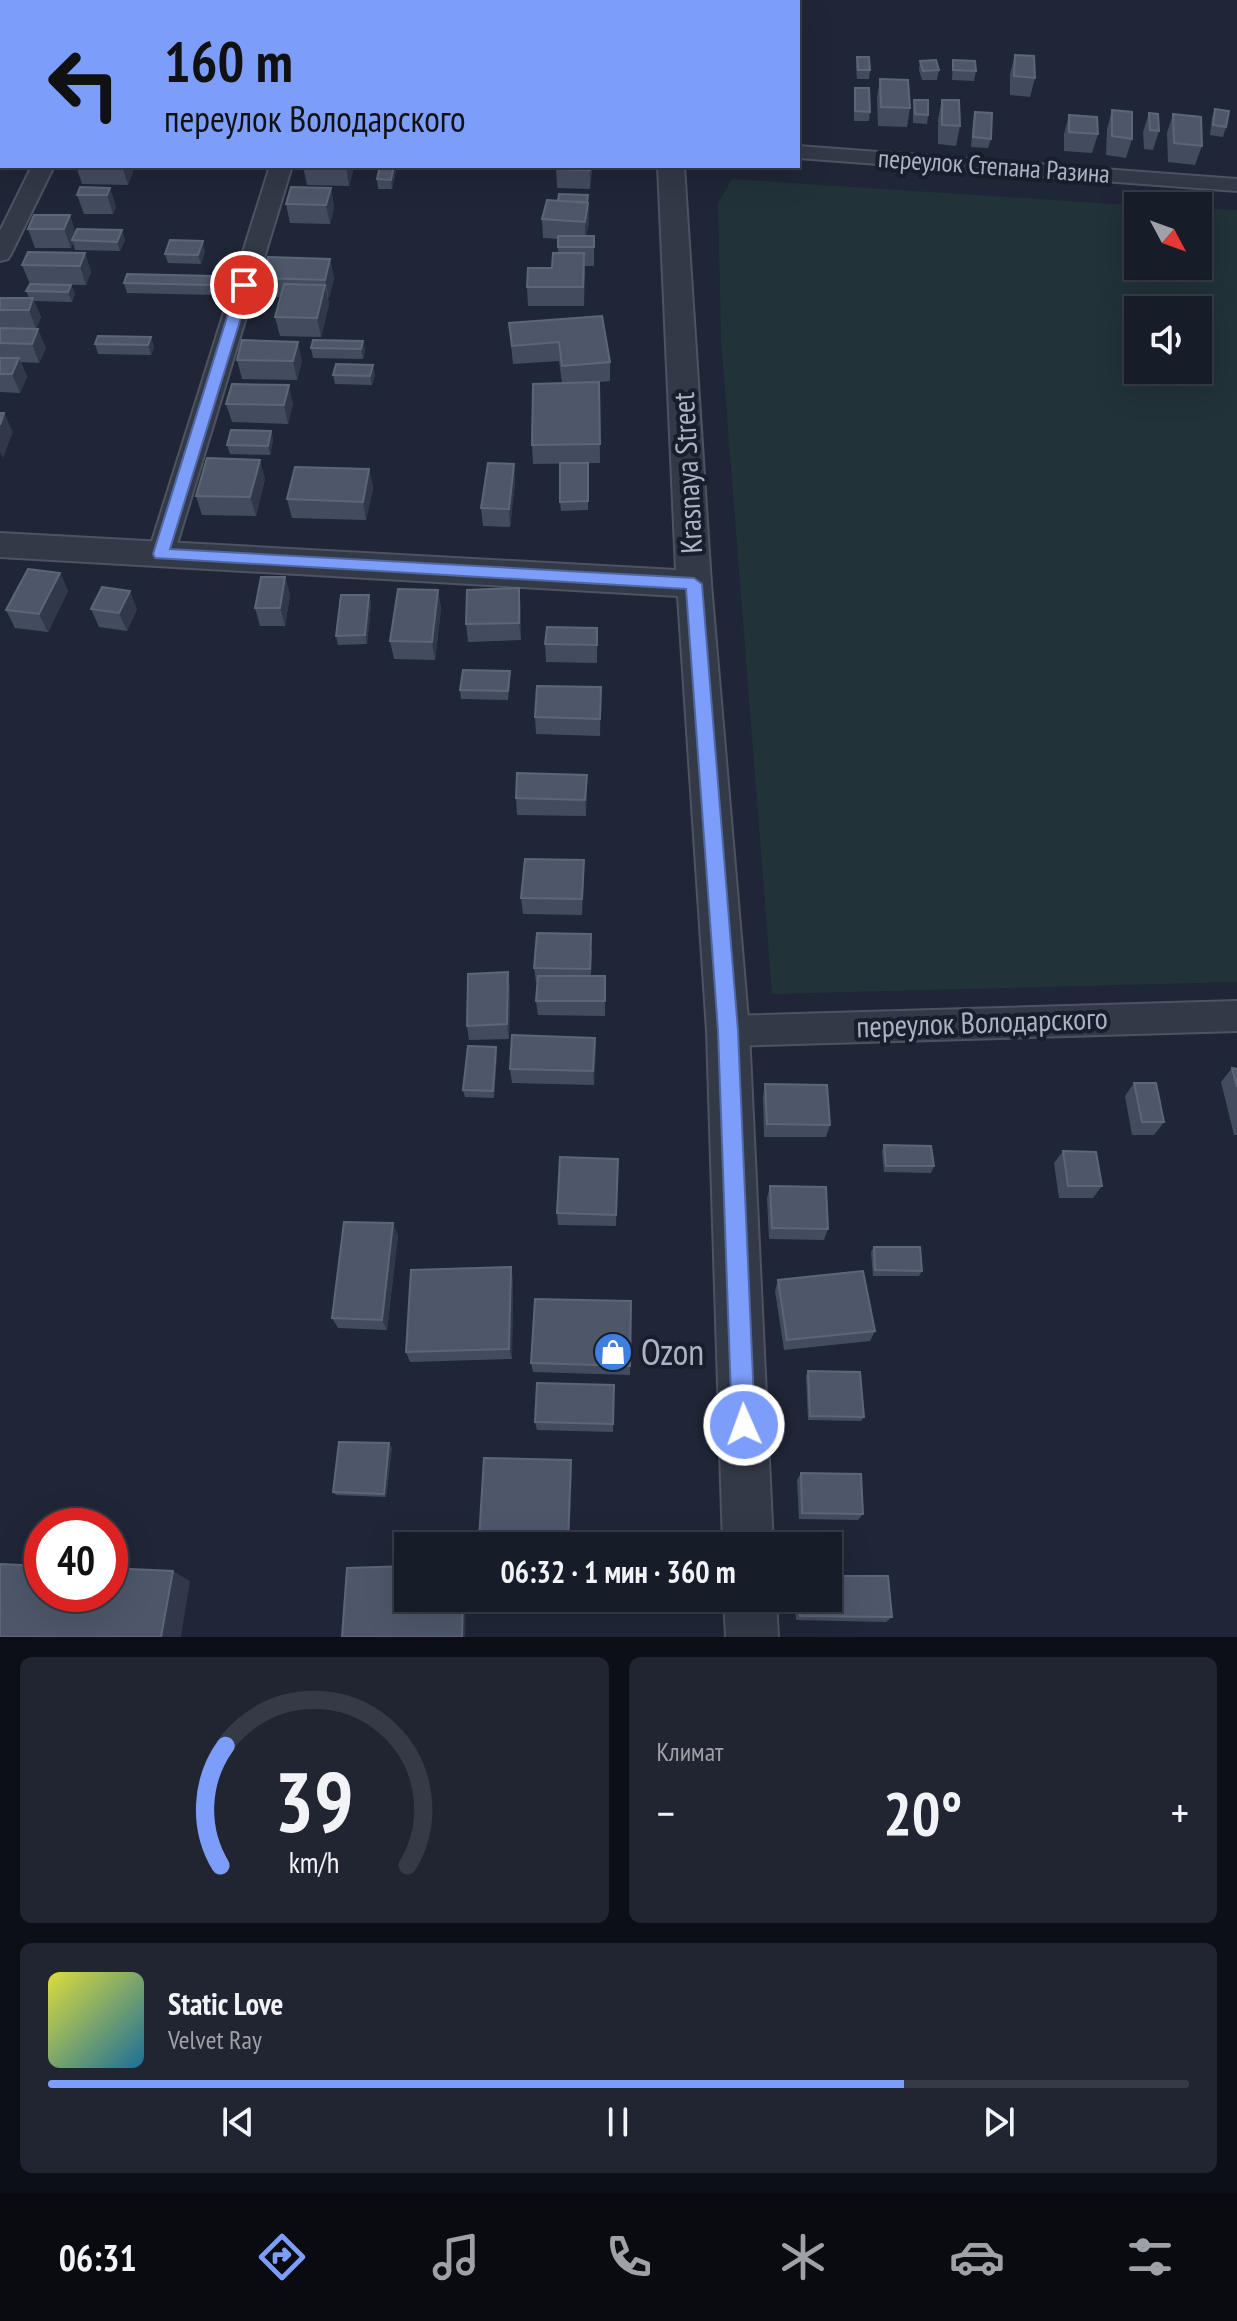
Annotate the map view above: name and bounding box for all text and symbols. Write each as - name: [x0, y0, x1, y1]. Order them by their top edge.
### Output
- text: 160 m: [164, 25, 293, 97]
- icon: left: [32, 32, 136, 136]
- text: переулок Володарского: [164, 95, 466, 142]
- street label: переулок Степана Разина: [877, 141, 1111, 190]
- north arrow: [1124, 192, 1212, 280]
- map controls: [1124, 192, 1212, 384]
- pin: [210, 251, 278, 319]
- icon: arrive: [222, 263, 266, 307]
- button: sound: [1124, 296, 1212, 384]
- street label: Krasnaya Street: [663, 391, 710, 555]
- street label: переулок Володарского: [856, 998, 1108, 1045]
- place label: Ozon: [641, 1328, 704, 1375]
- shop icon: Ozon: [592, 1331, 634, 1373]
- position arrow: [702, 1383, 786, 1467]
- speed limit sign: 40: [24, 1508, 128, 1612]
- text: 06:32 · 1 мин · 360 m: [500, 1552, 736, 1591]
- text: Климат: [657, 1735, 723, 1768]
- text: 39: [274, 1747, 354, 1855]
- text: 20°: [883, 1774, 962, 1852]
- text: −: [657, 1784, 675, 1841]
- text: +: [1171, 1784, 1189, 1841]
- text: km/h: [289, 1844, 340, 1881]
- text: Static Love: [168, 1984, 283, 2023]
- text: Velvet Ray: [168, 2023, 262, 2056]
- icon: previous: [216, 2100, 260, 2144]
- icon: pause: [596, 2100, 640, 2144]
- icon: next: [977, 2100, 1021, 2144]
- icon: directions: [254, 2229, 310, 2285]
- icon: music: [428, 2229, 484, 2285]
- icon: phone: [601, 2229, 657, 2285]
- icon: climate: [775, 2229, 831, 2285]
- icon: car: [949, 2229, 1005, 2285]
- icon: filters: [1122, 2229, 1178, 2285]
- text: 06:31: [59, 2234, 137, 2281]

